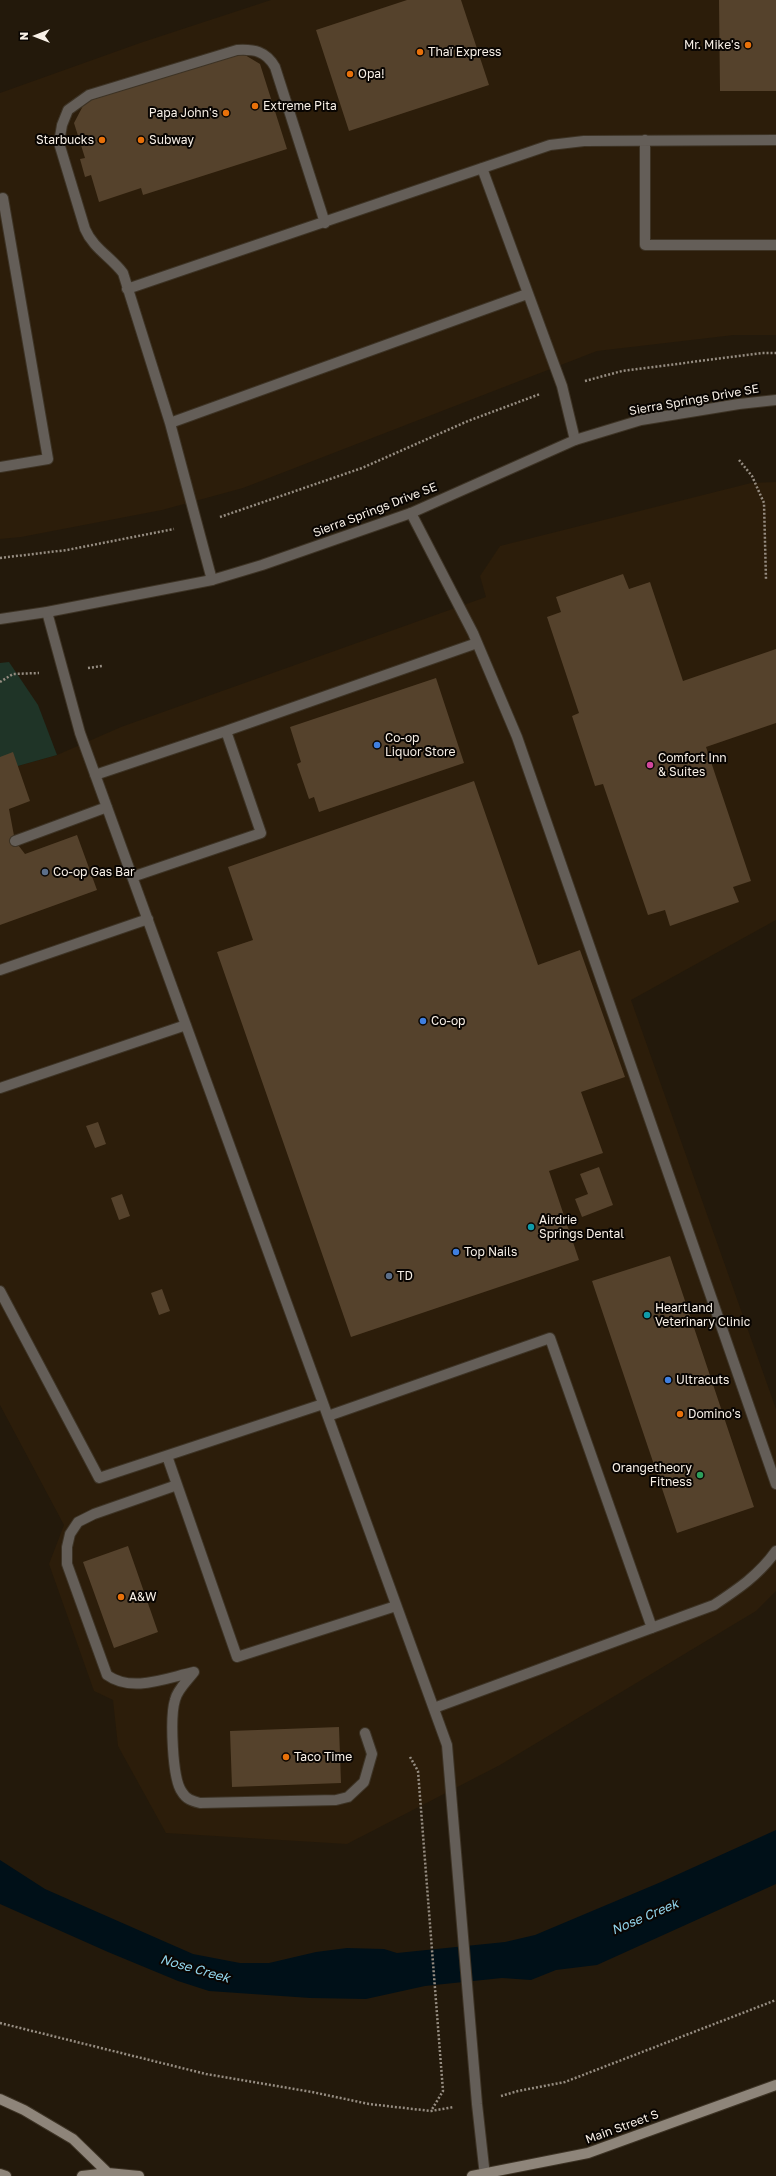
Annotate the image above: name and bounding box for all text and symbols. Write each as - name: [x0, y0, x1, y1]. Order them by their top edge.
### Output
- north arrow: [16, 16, 56, 56]
- text: N: [17, 32, 30, 40]
- place label: Mr. Mike's: [684, 38, 740, 52]
- marker: Mr. Mike's: [743, 40, 753, 50]
- place label: Thaï Express: [428, 45, 501, 59]
- marker: Thaï Express: [415, 47, 425, 57]
- place label: Opa!: [358, 67, 385, 81]
- marker: Opa!: [345, 69, 355, 79]
- place label: Extreme Pita: [263, 99, 337, 113]
- marker: Extreme Pita: [250, 101, 260, 111]
- place label: Papa John's: [149, 106, 218, 120]
- marker: Papa John's: [221, 108, 231, 118]
- place label: Starbucks: [36, 133, 94, 147]
- place label: Subway: [149, 133, 194, 147]
- marker: Starbucks: [97, 135, 107, 145]
- marker: Subway: [136, 135, 146, 145]
- street label: Sierra Springs Drive SE: [628, 381, 760, 419]
- street label: Sierra Springs Drive SE: [311, 480, 439, 540]
- place label: Co-op Liquor Store: [385, 731, 456, 759]
- marker: Co-op Liquor Store: [372, 740, 382, 750]
- place label: Comfort Inn & Suites: [658, 751, 727, 779]
- marker: Comfort Inn & Suites: [645, 760, 655, 770]
- place label: Co-op Gas Bar: [53, 865, 135, 879]
- marker: Co-op Gas Bar: [40, 867, 50, 877]
- place label: Co-op: [431, 1014, 465, 1028]
- marker: Co-op: [418, 1016, 428, 1026]
- place label: Airdrie Springs Dental: [539, 1213, 624, 1241]
- marker: Airdrie Springs Dental: [526, 1222, 536, 1232]
- place label: Top Nails: [464, 1245, 517, 1259]
- marker: Top Nails: [451, 1247, 461, 1257]
- place label: TD: [397, 1269, 413, 1283]
- marker: TD: [384, 1271, 394, 1281]
- place label: Heartland Veterinary Clinic: [655, 1301, 750, 1329]
- marker: Heartland Veterinary Clinic: [642, 1310, 652, 1320]
- place label: Ultracuts: [676, 1373, 729, 1387]
- marker: Ultracuts: [663, 1375, 673, 1385]
- place label: Domino's: [688, 1407, 741, 1421]
- marker: Domino's: [675, 1409, 685, 1419]
- place label: Orangetheory Fitness: [612, 1461, 692, 1489]
- marker: Orangetheory Fitness: [695, 1470, 705, 1480]
- place label: A&W: [129, 1590, 157, 1604]
- marker: A&W: [116, 1592, 126, 1602]
- place label: Taco Time: [294, 1750, 352, 1764]
- marker: Taco Time: [281, 1752, 291, 1762]
- water label: Nose Creek: [609, 1896, 681, 1938]
- water label: Nose Creek: [158, 1952, 232, 1986]
- street label: Main Street S: [583, 2107, 661, 2147]

